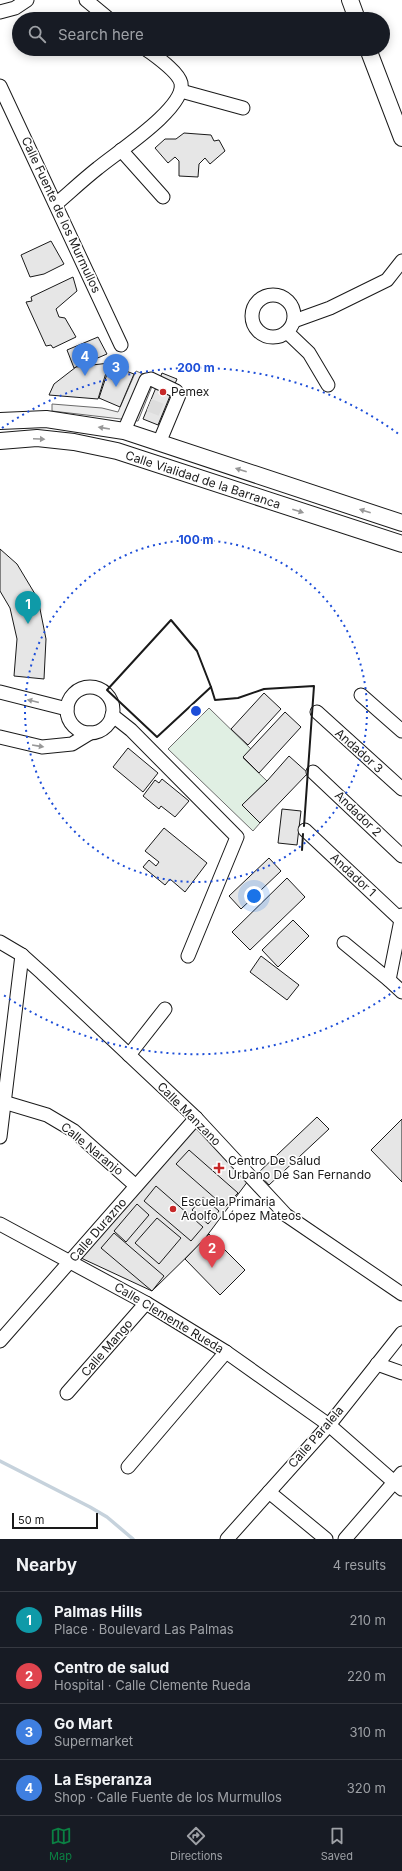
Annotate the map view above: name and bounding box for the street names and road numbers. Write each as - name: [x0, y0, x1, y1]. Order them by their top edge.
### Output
- street label: Calle Fuente de los Murmullos: [19, 134, 104, 295]
- street label: Calle Vialidad de la Barranca: [124, 447, 283, 512]
- street label: Andador 3: [332, 725, 386, 776]
- street label: Andador 2: [332, 788, 385, 840]
- street label: Andador 1: [327, 850, 379, 899]
- street label: Calle Manzano: [154, 1079, 224, 1149]
- street label: Calle Naranjo: [58, 1119, 127, 1178]
- street label: Calle Durazno: [66, 1195, 129, 1265]
- street label: Calle Clemente Rueda: [112, 1279, 227, 1356]
- street label: Calle Mango: [78, 1316, 136, 1379]
- street label: Calle Paralela: [285, 1403, 347, 1471]

